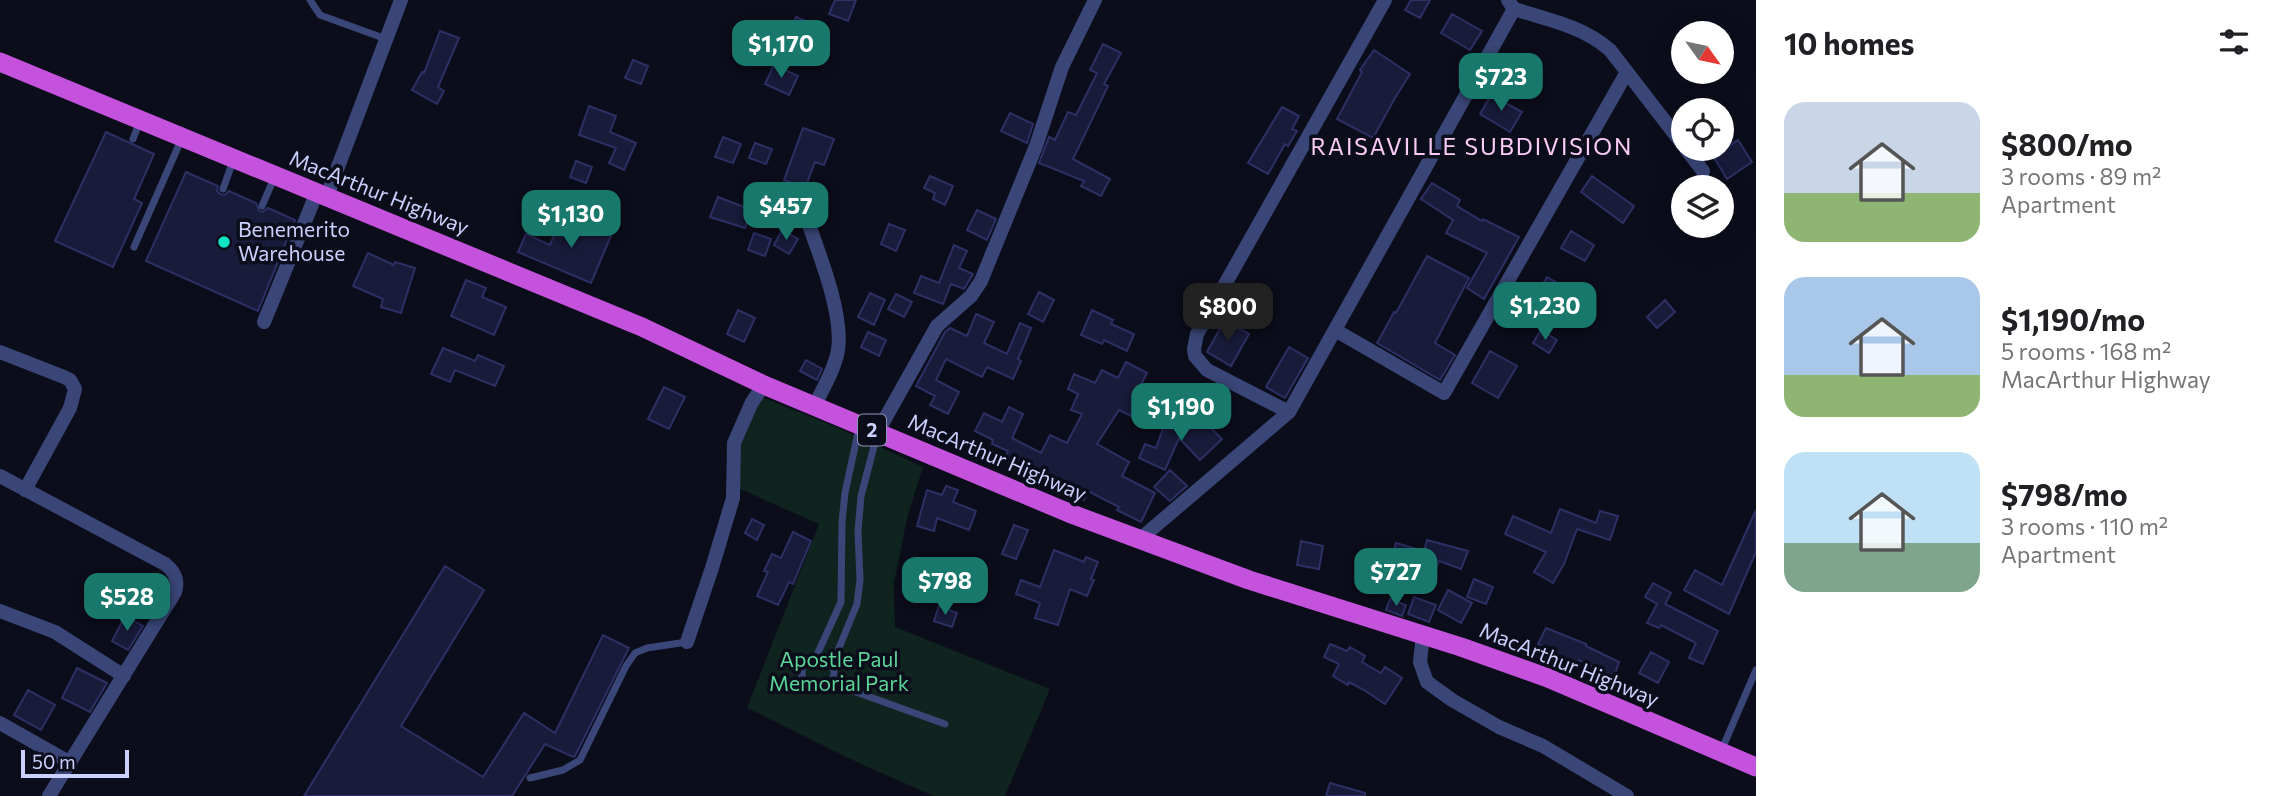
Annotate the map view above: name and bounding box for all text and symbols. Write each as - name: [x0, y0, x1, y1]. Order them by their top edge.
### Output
- pin: $1,170: [724, 20, 838, 80]
- north arrow: [1671, 21, 1734, 84]
- map controls: [1671, 21, 1734, 238]
- icon: filters: [2215, 23, 2253, 61]
- text: 10 homes: [1784, 24, 1914, 61]
- text: $1,170: [748, 29, 814, 57]
- pin: $723: [1460, 54, 1542, 113]
- text: $723: [1475, 62, 1527, 90]
- button: locate: [1671, 98, 1734, 161]
- text: $800/mo: [2001, 125, 2133, 162]
- icon: home: [1840, 130, 1924, 214]
- district label: RAISAVILLE SUBDIVISION: [1311, 132, 1633, 160]
- street label: MacArthur Highway: [286, 144, 473, 239]
- text: 3 rooms · 89 m²: [2001, 162, 2161, 190]
- button: layers: [1671, 175, 1734, 238]
- pin: $457: [745, 182, 827, 242]
- pin: $1,130: [514, 190, 628, 250]
- text: Apartment: [2001, 190, 2116, 218]
- text: $457: [759, 191, 813, 219]
- text: $1,130: [538, 199, 604, 227]
- place label: Benemerito Warehouse: [238, 216, 350, 265]
- marker: Benemerito Warehouse: [216, 234, 232, 250]
- pin: $1,230: [1488, 282, 1602, 342]
- pin: $800: [1187, 284, 1269, 343]
- text: $1,230: [1509, 291, 1581, 319]
- text: $800: [1199, 292, 1257, 320]
- text: $1,190/mo: [2001, 300, 2145, 337]
- icon: home: [1840, 305, 1924, 389]
- text: 5 rooms · 168 m²: [2001, 337, 2171, 365]
- text: MacArthur Highway: [2001, 365, 2211, 393]
- pin: $1,190: [1124, 384, 1238, 443]
- text: $1,190: [1147, 392, 1215, 420]
- street label: MacArthur Highway: [905, 408, 1091, 506]
- road number: 2: [858, 414, 886, 446]
- text: $798/mo: [2001, 475, 2128, 512]
- icon: home: [1840, 480, 1924, 564]
- text: 3 rooms · 110 m²: [2001, 512, 2168, 540]
- text: Apartment: [2001, 540, 2116, 568]
- pin: $727: [1355, 548, 1437, 608]
- text: $727: [1370, 557, 1422, 585]
- pin: $798: [904, 558, 986, 617]
- text: $798: [918, 566, 972, 594]
- pin: $528: [86, 574, 168, 633]
- text: $528: [100, 582, 154, 610]
- street label: MacArthur Highway: [1476, 616, 1663, 711]
- park label: Apostle Paul Memorial Park: [769, 646, 909, 695]
- scale bar: [21, 747, 130, 779]
- text: 50 m: [32, 750, 76, 773]

